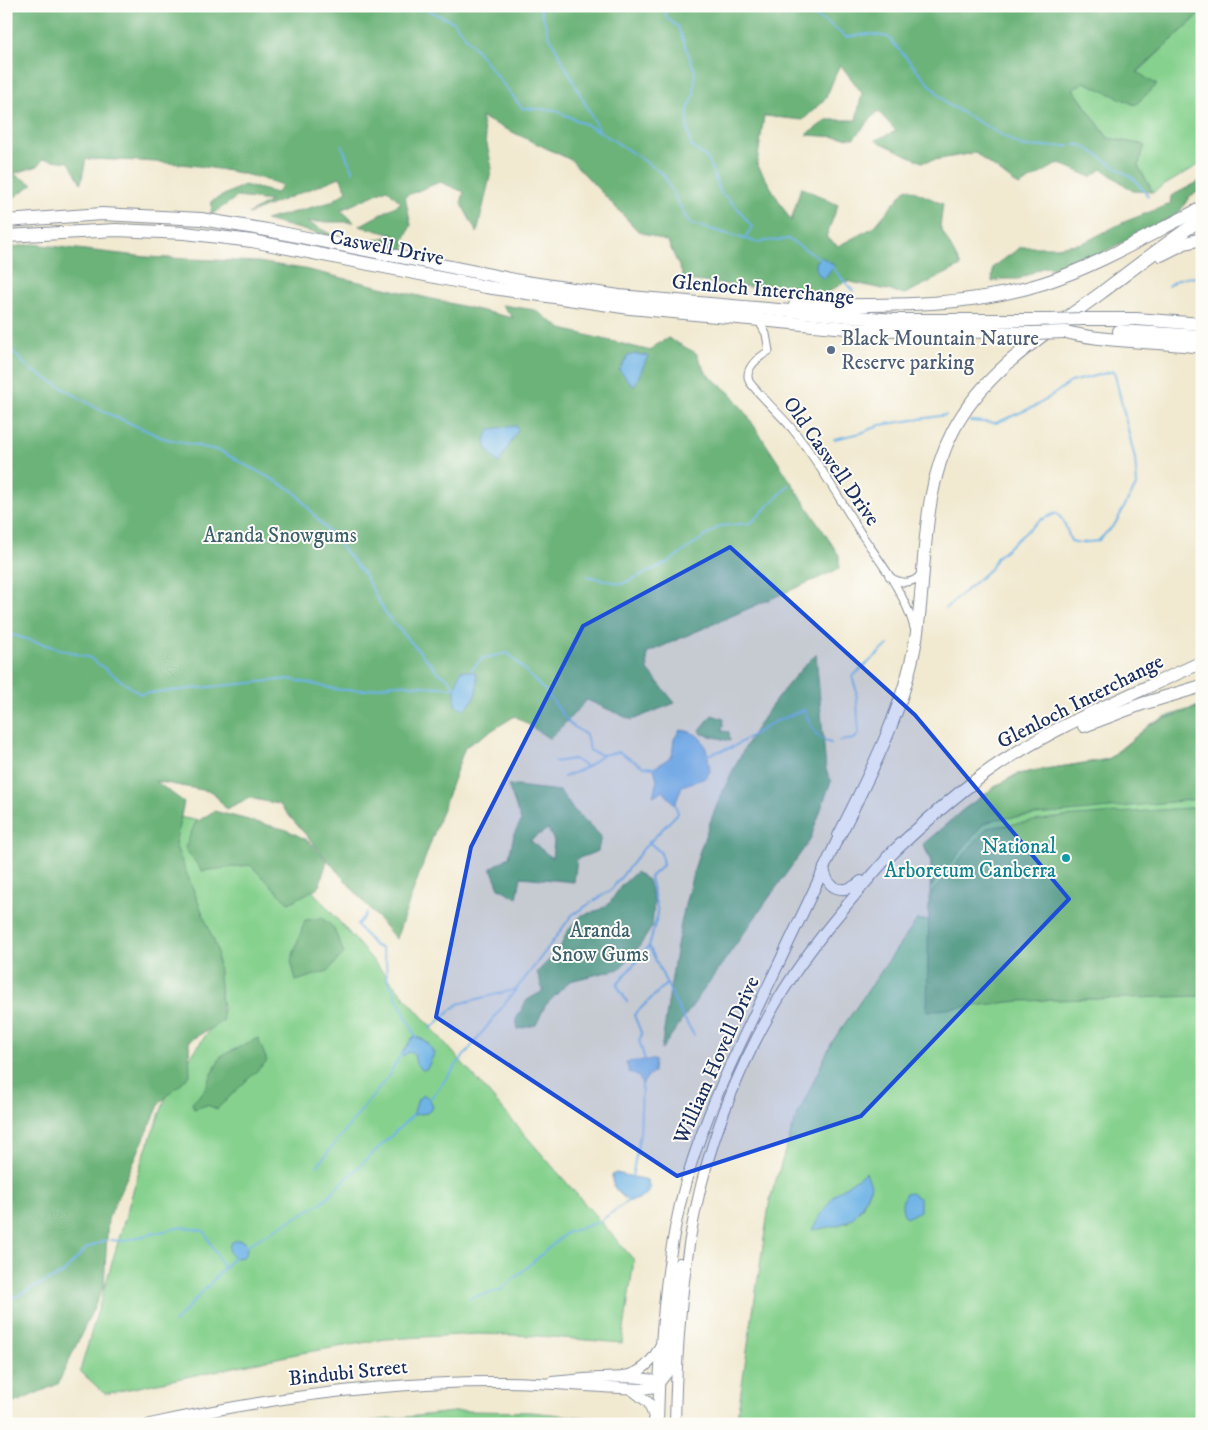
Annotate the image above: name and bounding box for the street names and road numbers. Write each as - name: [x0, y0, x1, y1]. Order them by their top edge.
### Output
- street label: Caswell Drive: [327, 224, 446, 272]
- street label: Glenloch Interchange: [671, 269, 856, 311]
- street label: Old Caswell Drive: [777, 392, 886, 531]
- street label: Glenloch Interchange: [993, 649, 1168, 755]
- street label: William Hovell Drive: [668, 972, 766, 1149]
- street label: Bindubi Street: [287, 1354, 409, 1392]

